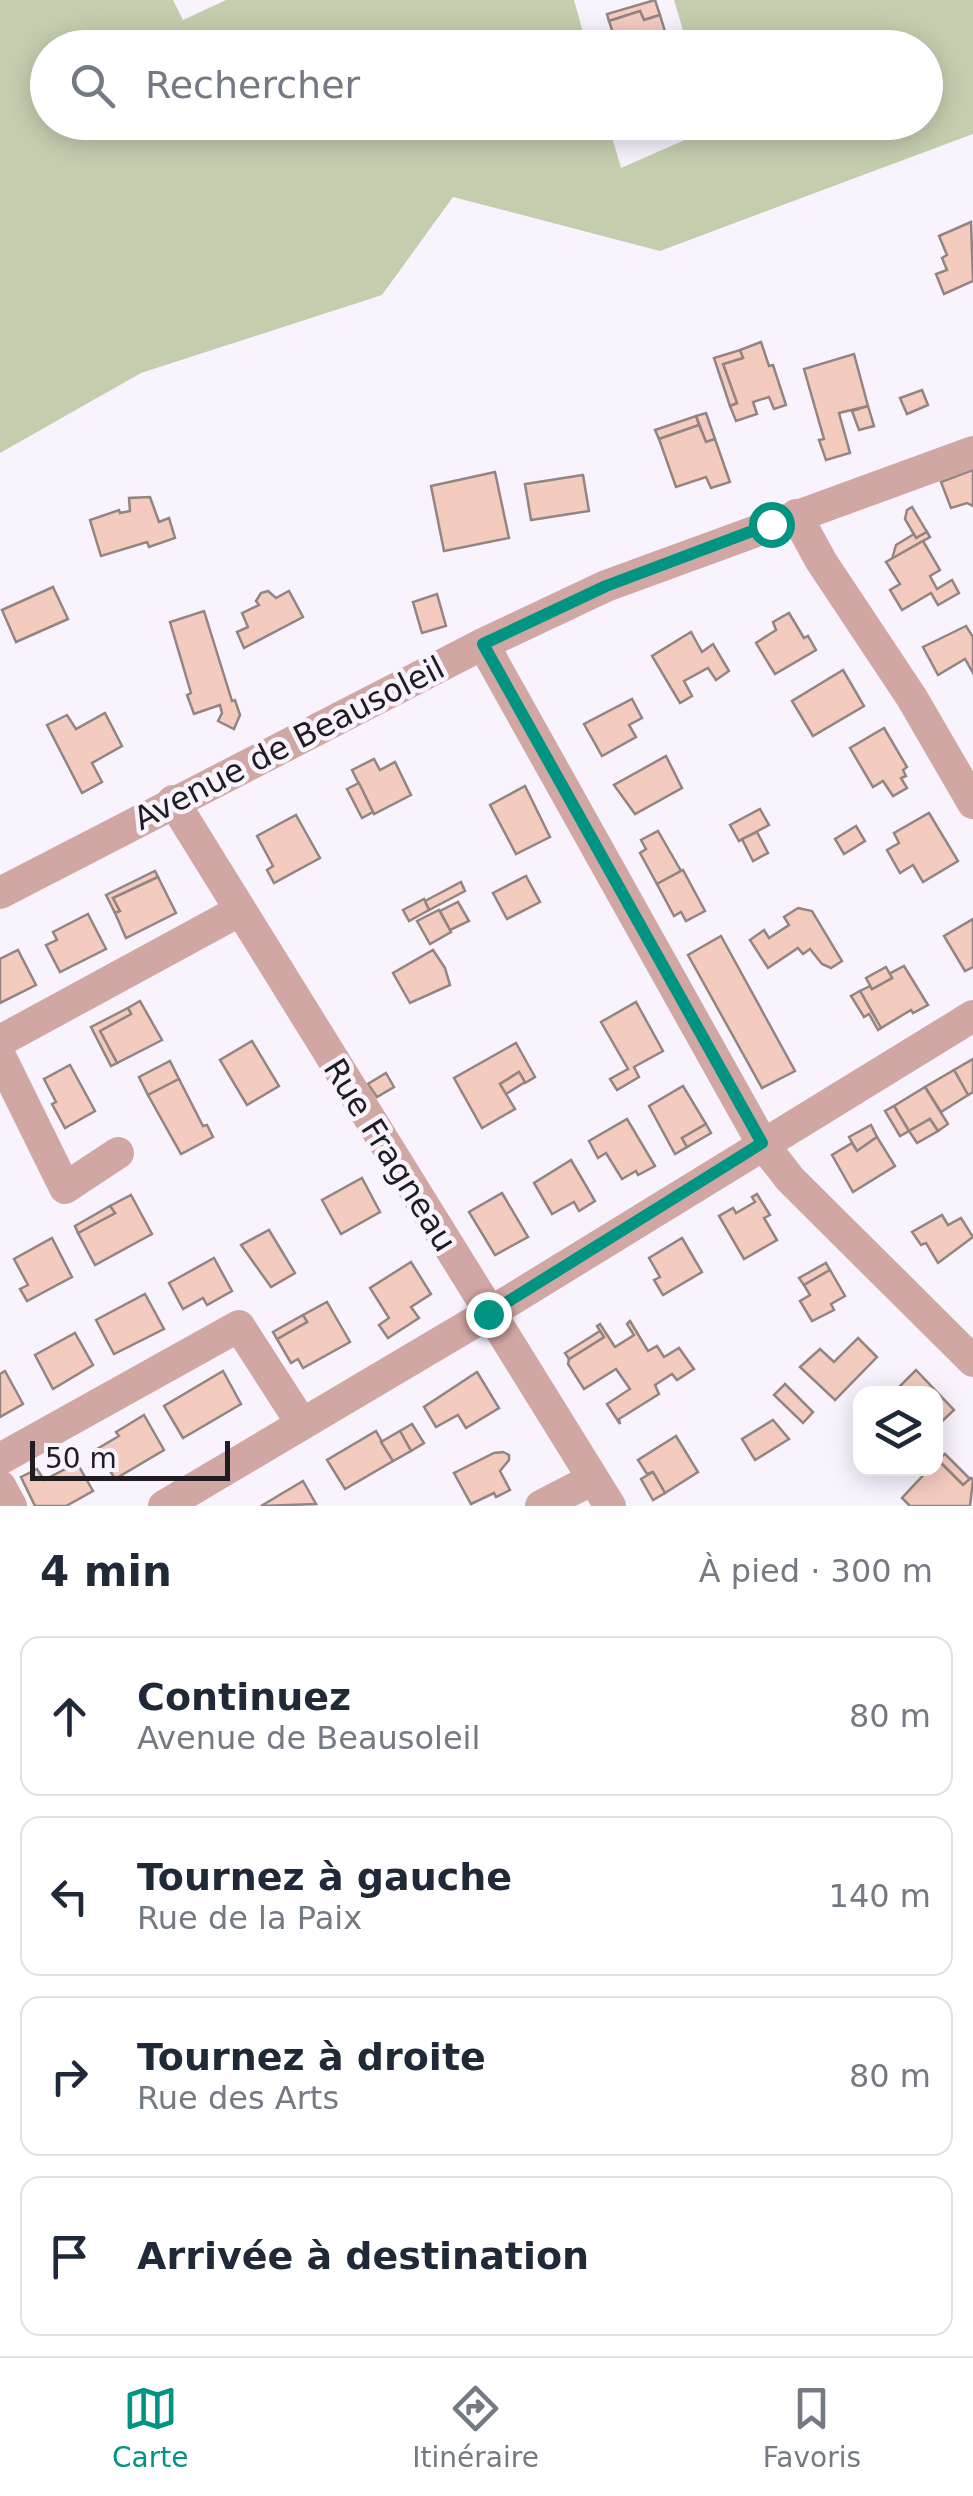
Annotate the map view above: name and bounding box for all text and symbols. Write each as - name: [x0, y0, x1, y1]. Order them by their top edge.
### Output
- search box: [30, 30, 943, 140]
- icon: search: [65, 58, 120, 113]
- text: Rechercher: [145, 63, 360, 107]
- route start: [749, 502, 795, 548]
- street label: Avenue de Beausoleil: [127, 648, 451, 838]
- street label: Rue Fragneau: [316, 1052, 464, 1258]
- route end: [466, 1292, 512, 1338]
- map controls: [853, 1386, 943, 1476]
- button: layers: [853, 1386, 943, 1476]
- scale bar: [30, 1436, 230, 1480]
- text: 50 m: [45, 1442, 117, 1475]
- text: 4 min: [40, 1547, 172, 1596]
- text: À pied · 300 m: [699, 1552, 933, 1590]
- text: Continuez: [137, 1675, 351, 1719]
- icon: ahead: [42, 1689, 97, 1744]
- text: 80 m: [849, 1697, 931, 1735]
- text: Avenue de Beausoleil: [137, 1719, 480, 1757]
- text: Tournez à gauche: [137, 1855, 512, 1899]
- icon: left: [42, 1869, 97, 1924]
- text: 140 m: [829, 1877, 931, 1915]
- text: Rue de la Paix: [137, 1899, 362, 1937]
- text: Tournez à droite: [137, 2035, 486, 2079]
- icon: right: [42, 2049, 97, 2104]
- text: 80 m: [849, 2057, 931, 2095]
- text: Rue des Arts: [137, 2079, 339, 2117]
- icon: arrive: [42, 2229, 97, 2284]
- text: Arrivée à destination: [137, 2234, 589, 2278]
- tab: Carte: [112, 2381, 188, 2474]
- tab: Itinéraire: [412, 2381, 539, 2474]
- tab: Favoris: [763, 2381, 861, 2474]

